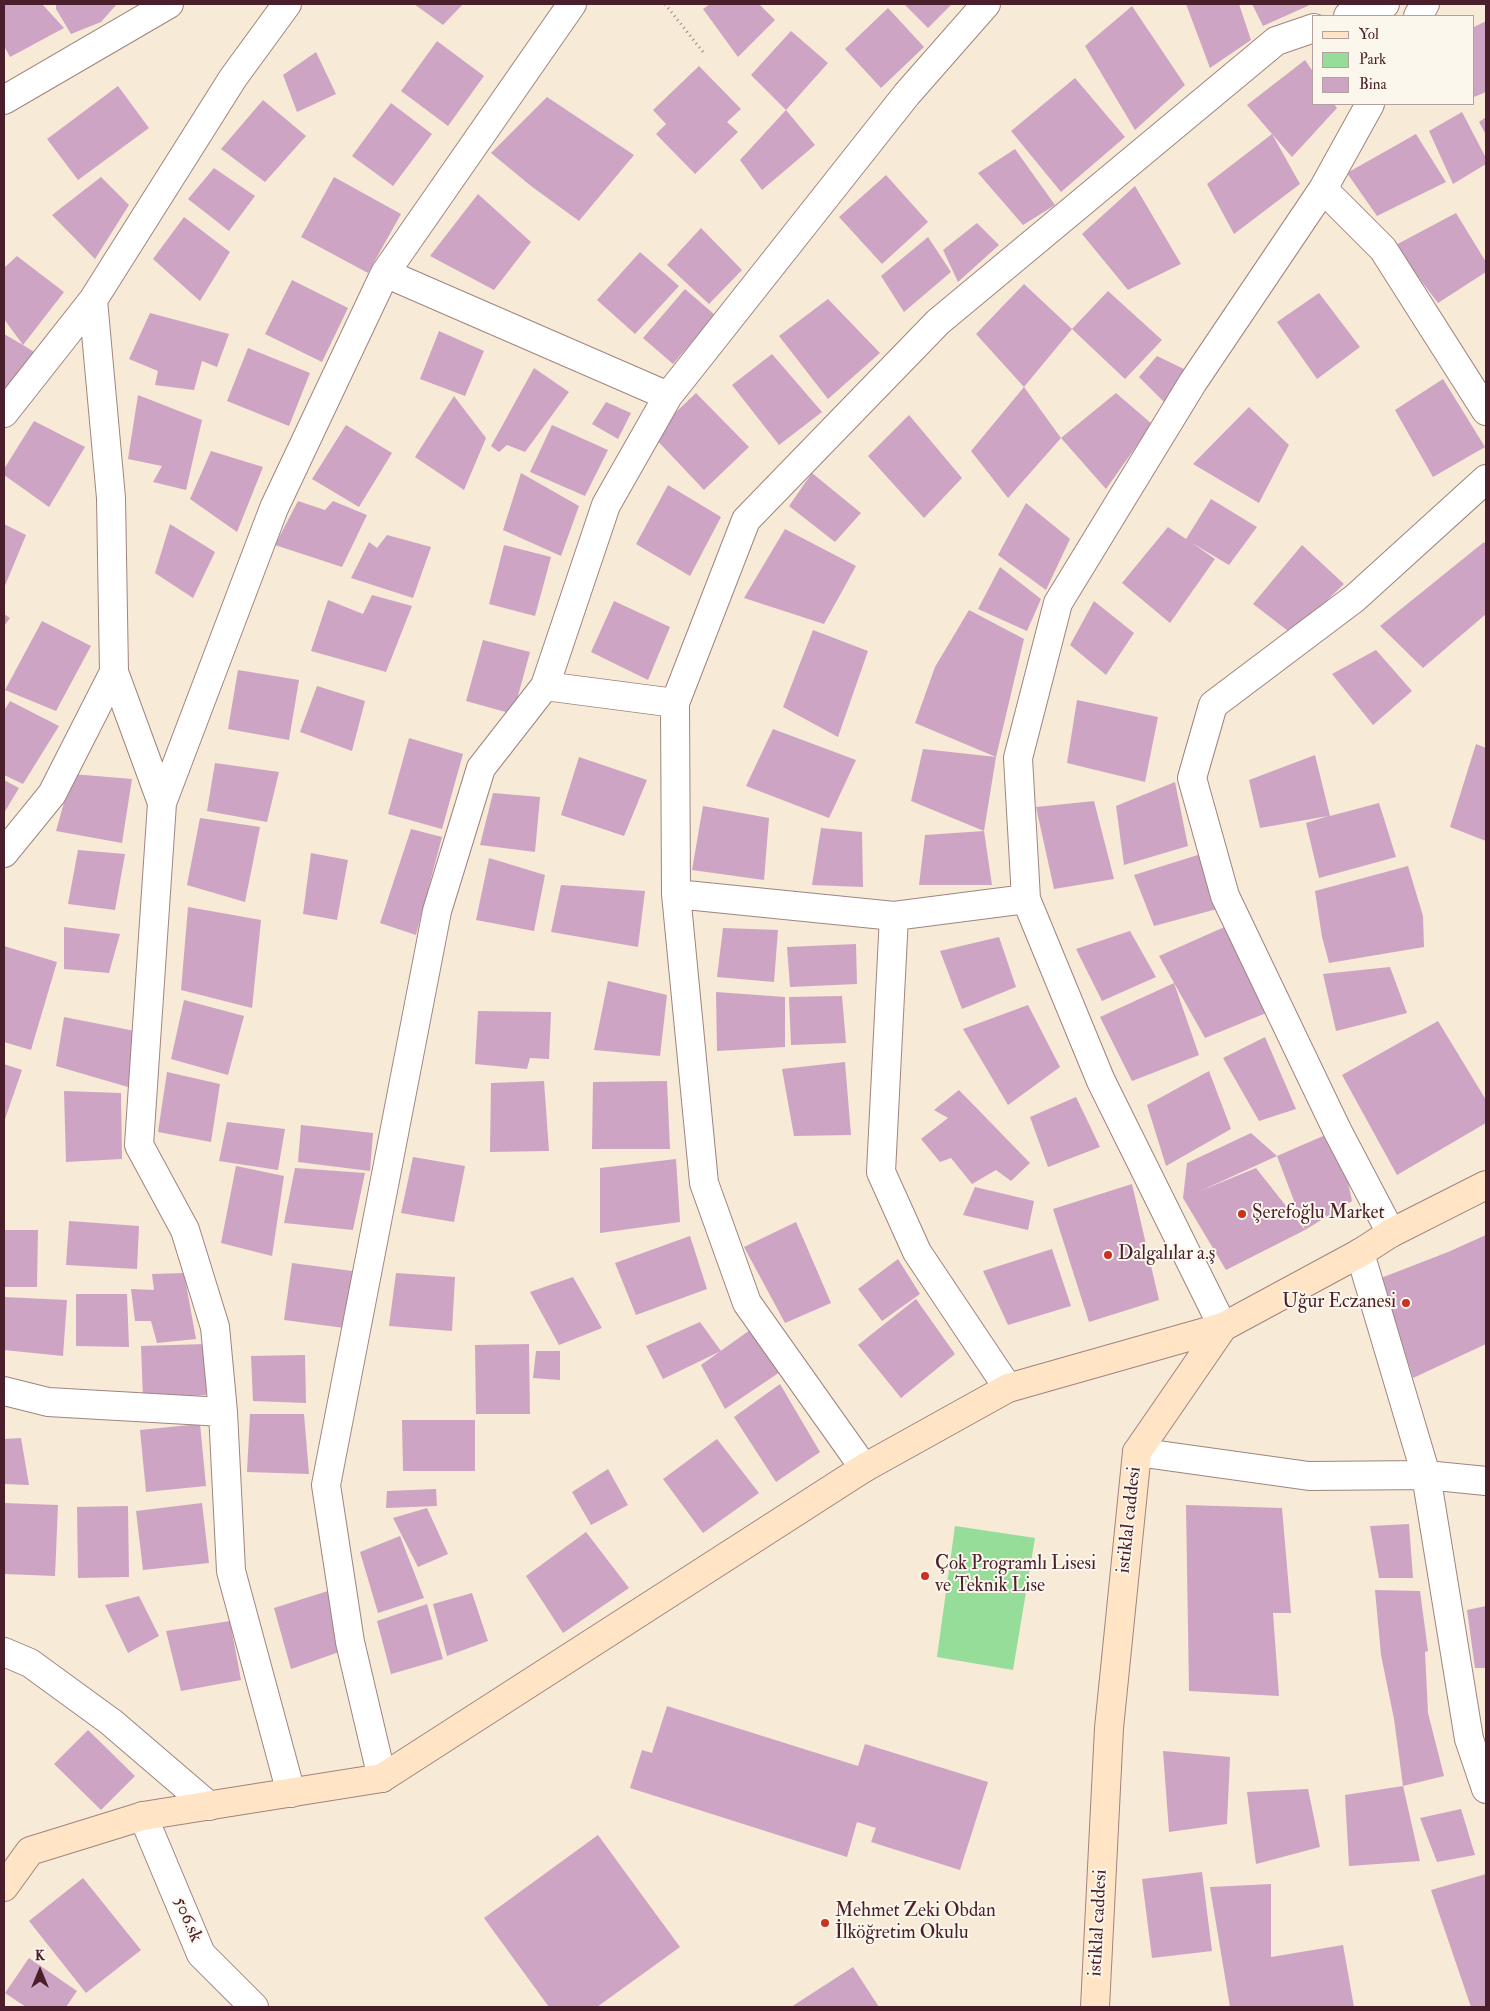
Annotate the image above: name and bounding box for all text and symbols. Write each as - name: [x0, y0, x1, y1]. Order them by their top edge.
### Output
- legend: [1312, 15, 1475, 105]
- text: Yol: [1359, 25, 1379, 44]
- text: Park: [1359, 50, 1386, 69]
- text: Bina: [1359, 75, 1387, 94]
- place label: Şerefoğlu Market: [1252, 1203, 1385, 1225]
- marker: Şerefoğlu Market: [1236, 1208, 1248, 1220]
- place label: Dalgalılar a.ş: [1118, 1244, 1215, 1266]
- marker: Dalgalılar a.ş: [1102, 1249, 1114, 1261]
- place label: Uğur Eczanesi: [1282, 1292, 1396, 1314]
- marker: Uğur Eczanesi: [1400, 1297, 1412, 1309]
- street label: istiklal caddesi: [1113, 1466, 1147, 1574]
- place label: Çok Programlı Lisesi ve Teknik Lise: [935, 1554, 1096, 1598]
- marker: Çok Programlı Lisesi ve Teknik Lise: [919, 1570, 931, 1582]
- street label: istiklal caddesi: [1085, 1869, 1113, 1977]
- street label: 506.sk: [167, 1894, 207, 1946]
- place label: Mehmet Zeki Obdan İlköğretim Okulu: [835, 1901, 996, 1945]
- marker: Mehmet Zeki Obdan İlköğretim Okulu: [819, 1917, 831, 1929]
- north arrow: [15, 1946, 65, 1996]
- text: K: [35, 1947, 45, 1964]

